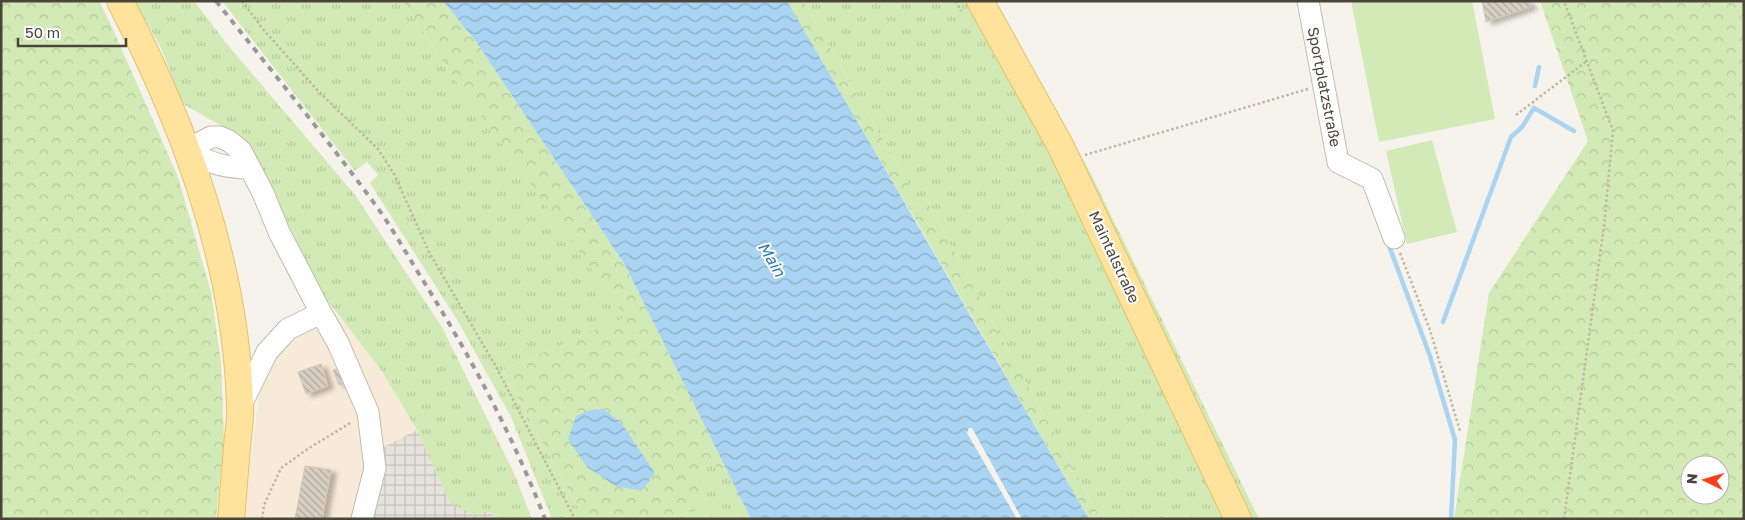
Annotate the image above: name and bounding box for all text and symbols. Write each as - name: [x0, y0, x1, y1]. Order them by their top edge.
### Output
- scale bar: [18, 15, 125, 47]
- text: 50 m: [25, 23, 60, 41]
- street label: Sportplatzstraße: [1305, 25, 1345, 149]
- street label: Maintalstraße: [1086, 208, 1144, 306]
- water label: Main: [754, 238, 791, 281]
- north arrow: [1680, 455, 1730, 505]
- text: N: [1683, 473, 1700, 485]

